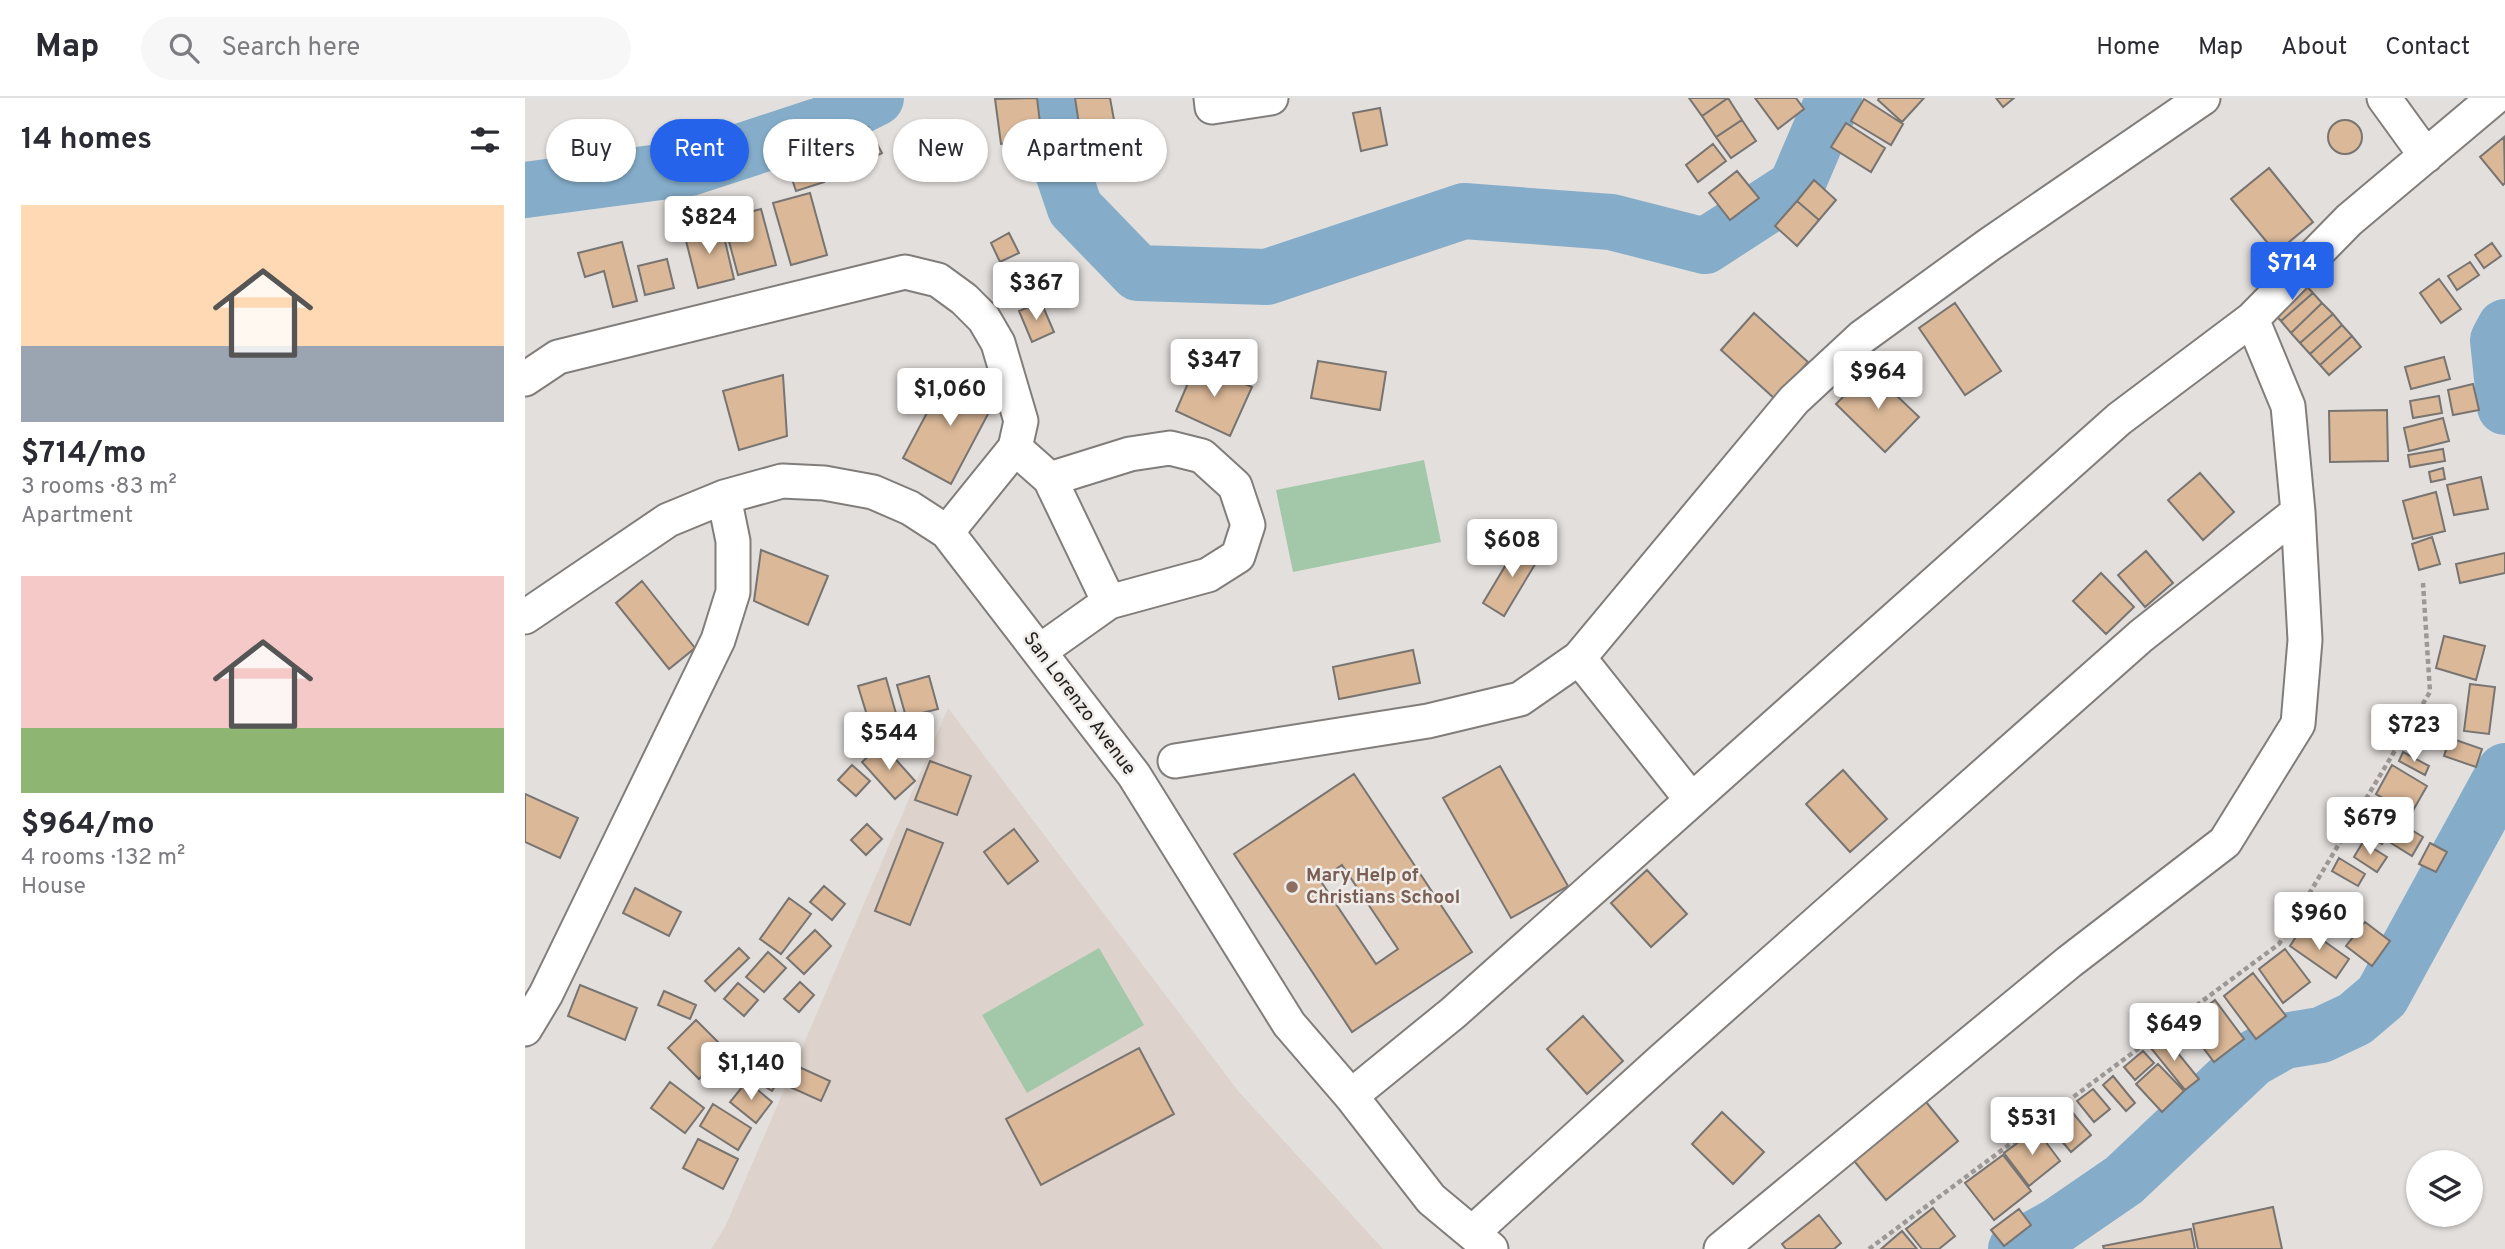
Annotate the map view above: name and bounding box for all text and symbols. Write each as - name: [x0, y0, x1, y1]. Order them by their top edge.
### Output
- search box: [141, 17, 631, 80]
- text: Map: [35, 27, 99, 69]
- icon: search: [165, 29, 203, 67]
- text: Search here: [221, 32, 360, 65]
- text: Home: [2096, 33, 2160, 63]
- text: Map: [2198, 33, 2243, 63]
- text: About: [2281, 33, 2347, 63]
- text: Contact: [2385, 33, 2470, 63]
- chip: Buy: [546, 119, 636, 182]
- chip: Rent: [650, 119, 749, 182]
- chip: Filters: [763, 119, 879, 182]
- chip: New: [893, 119, 988, 182]
- chip: Apartment: [1002, 119, 1167, 182]
- icon: filters: [466, 121, 504, 159]
- text: 14 homes: [21, 122, 152, 159]
- pin: $824: [668, 197, 750, 256]
- text: $824: [681, 204, 737, 233]
- pin: $714: [2251, 242, 2333, 302]
- icon: home: [200, 250, 326, 376]
- text: $714: [2267, 250, 2317, 279]
- pin: $367: [995, 262, 1077, 322]
- text: $367: [1009, 270, 1063, 299]
- pin: $347: [1173, 340, 1255, 399]
- text: $347: [1187, 347, 1241, 376]
- pin: $964: [1837, 352, 1919, 411]
- text: $964: [1850, 359, 1906, 388]
- pin: $1,060: [893, 368, 1007, 428]
- text: $1,060: [913, 376, 987, 405]
- text: $714/mo: [21, 436, 146, 473]
- text: 3 rooms · 83 m²: [21, 473, 177, 502]
- text: Apartment: [21, 502, 133, 531]
- pin: $608: [1471, 519, 1553, 579]
- text: $608: [1483, 527, 1541, 556]
- icon: home: [200, 621, 326, 747]
- street label: San Lorenzo Avenue: [1017, 628, 1141, 780]
- pin: $723: [2373, 704, 2455, 764]
- pin: $544: [848, 712, 930, 772]
- text: $723: [2387, 712, 2441, 741]
- text: $544: [860, 720, 918, 749]
- pin: $679: [2329, 798, 2411, 857]
- text: $679: [2343, 805, 2397, 834]
- text: $964/mo: [21, 807, 154, 844]
- text: 4 rooms · 132 m²: [21, 844, 185, 873]
- place label: Mary Help of Christians School: [1306, 864, 1460, 910]
- text: House: [21, 873, 86, 902]
- marker: Mary Help of Christians School: [1284, 879, 1300, 895]
- pin: $960: [2278, 892, 2360, 952]
- text: $960: [2290, 900, 2348, 929]
- pin: $649: [2133, 1004, 2215, 1063]
- text: $649: [2146, 1011, 2202, 1040]
- pin: $1,140: [694, 1042, 808, 1102]
- text: $1,140: [717, 1050, 785, 1079]
- pin: $531: [1991, 1098, 2073, 1157]
- text: $531: [2007, 1105, 2057, 1134]
- map controls: [2406, 1150, 2483, 1227]
- button: layers: [2406, 1150, 2483, 1227]

